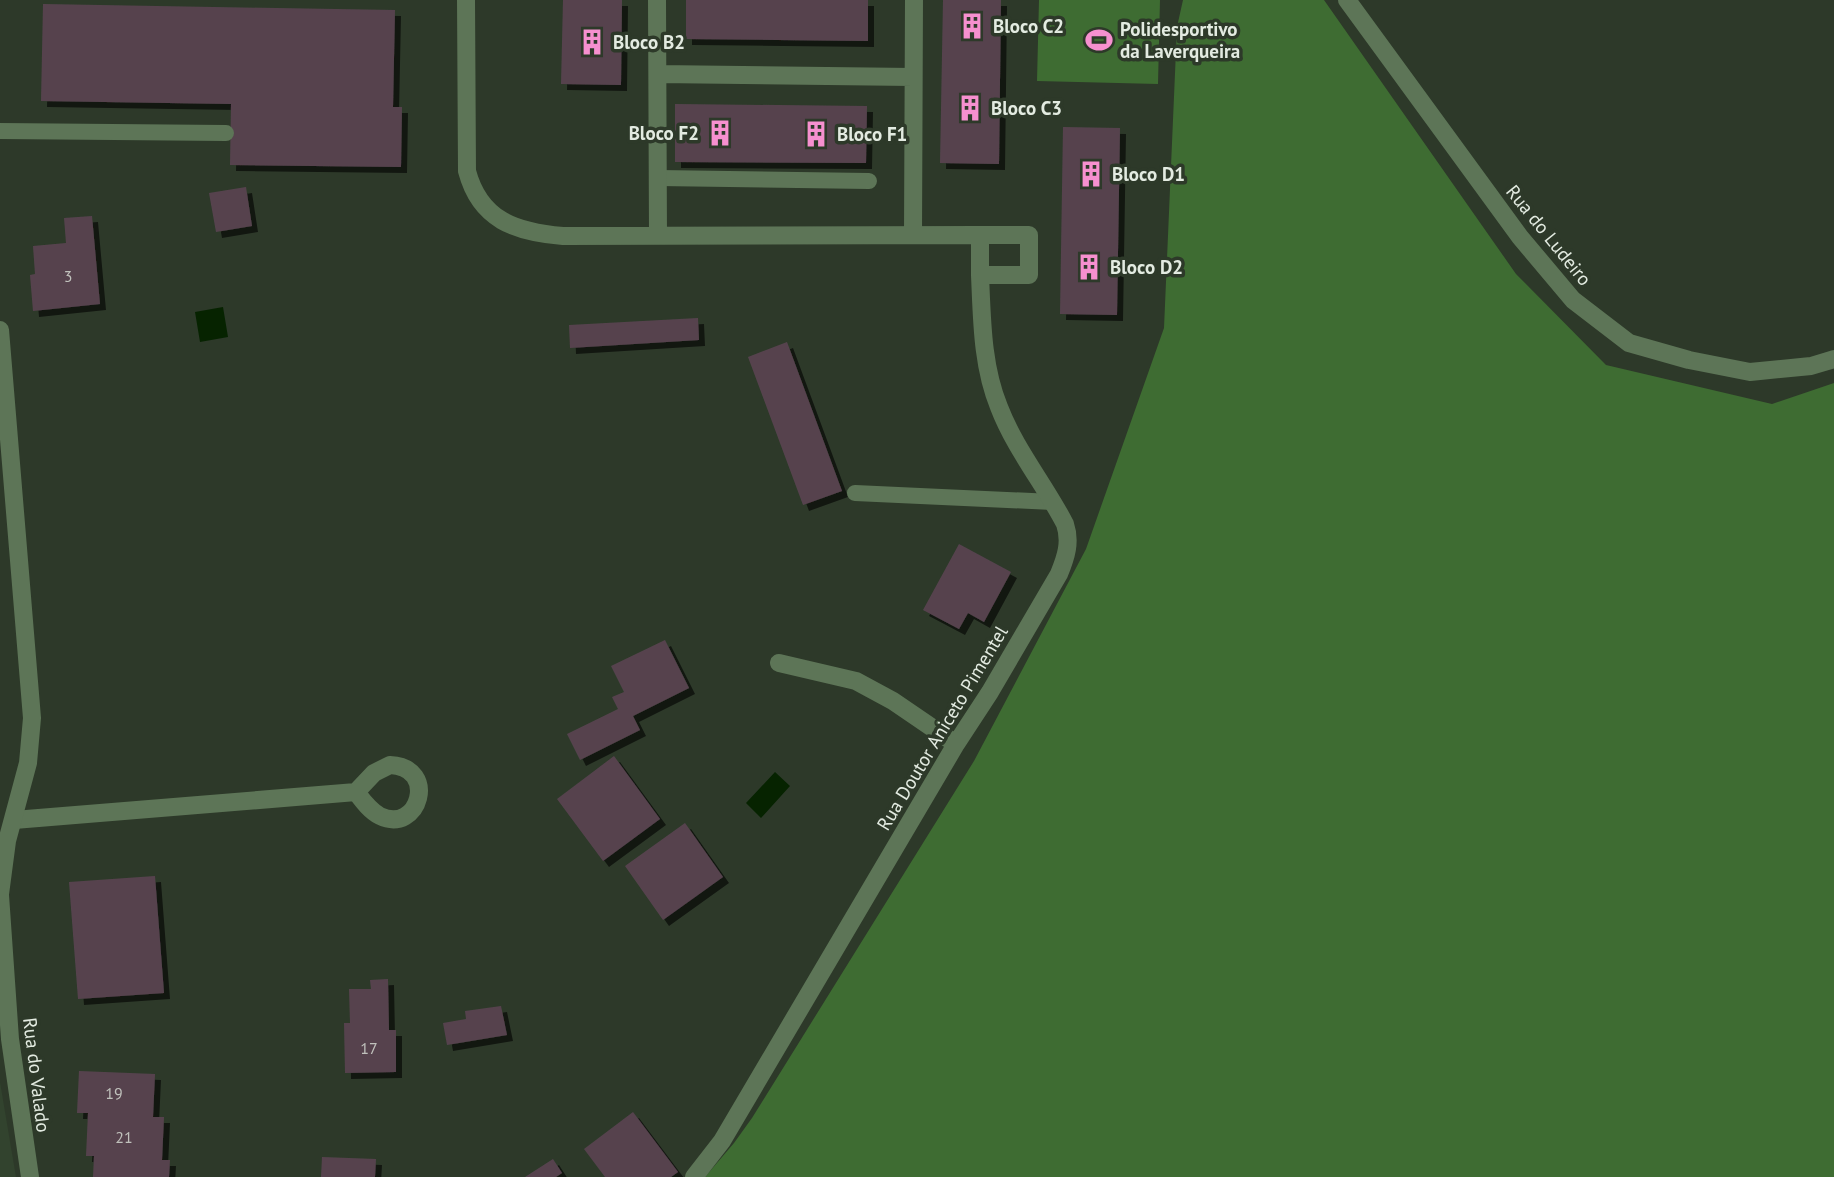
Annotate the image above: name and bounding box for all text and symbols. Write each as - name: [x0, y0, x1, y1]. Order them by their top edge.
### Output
- building icon: Bloco C2: [957, 11, 987, 41]
- place label: Bloco C2: [993, 14, 1064, 38]
- place label: Polidesportivo da Laverqueira: [1120, 17, 1240, 63]
- sports icon: Polidesportivo da Laverqueira: [1084, 25, 1114, 55]
- building icon: Bloco B2: [577, 27, 607, 57]
- place label: Bloco B2: [613, 30, 685, 54]
- building icon: Bloco C3: [955, 93, 985, 123]
- place label: Bloco C3: [991, 96, 1062, 120]
- building icon: Bloco F2: [705, 118, 735, 148]
- building icon: Bloco F1: [801, 119, 831, 149]
- place label: Bloco F2: [629, 121, 699, 145]
- place label: Bloco F1: [837, 122, 907, 146]
- building icon: Bloco D1: [1076, 159, 1106, 189]
- place label: Bloco D1: [1112, 162, 1185, 186]
- street label: Rua do Ludeiro: [1501, 180, 1597, 290]
- building icon: Bloco D2: [1074, 252, 1104, 282]
- place label: Bloco D2: [1110, 255, 1183, 279]
- house number: 3: [64, 266, 72, 286]
- street label: Rua Doutor Aniceto Pimentel: [871, 621, 1013, 835]
- street label: Rua do Valado: [18, 1016, 56, 1134]
- house number: 17: [360, 1038, 378, 1058]
- house number: 19: [105, 1083, 123, 1103]
- house number: 21: [115, 1127, 133, 1147]

